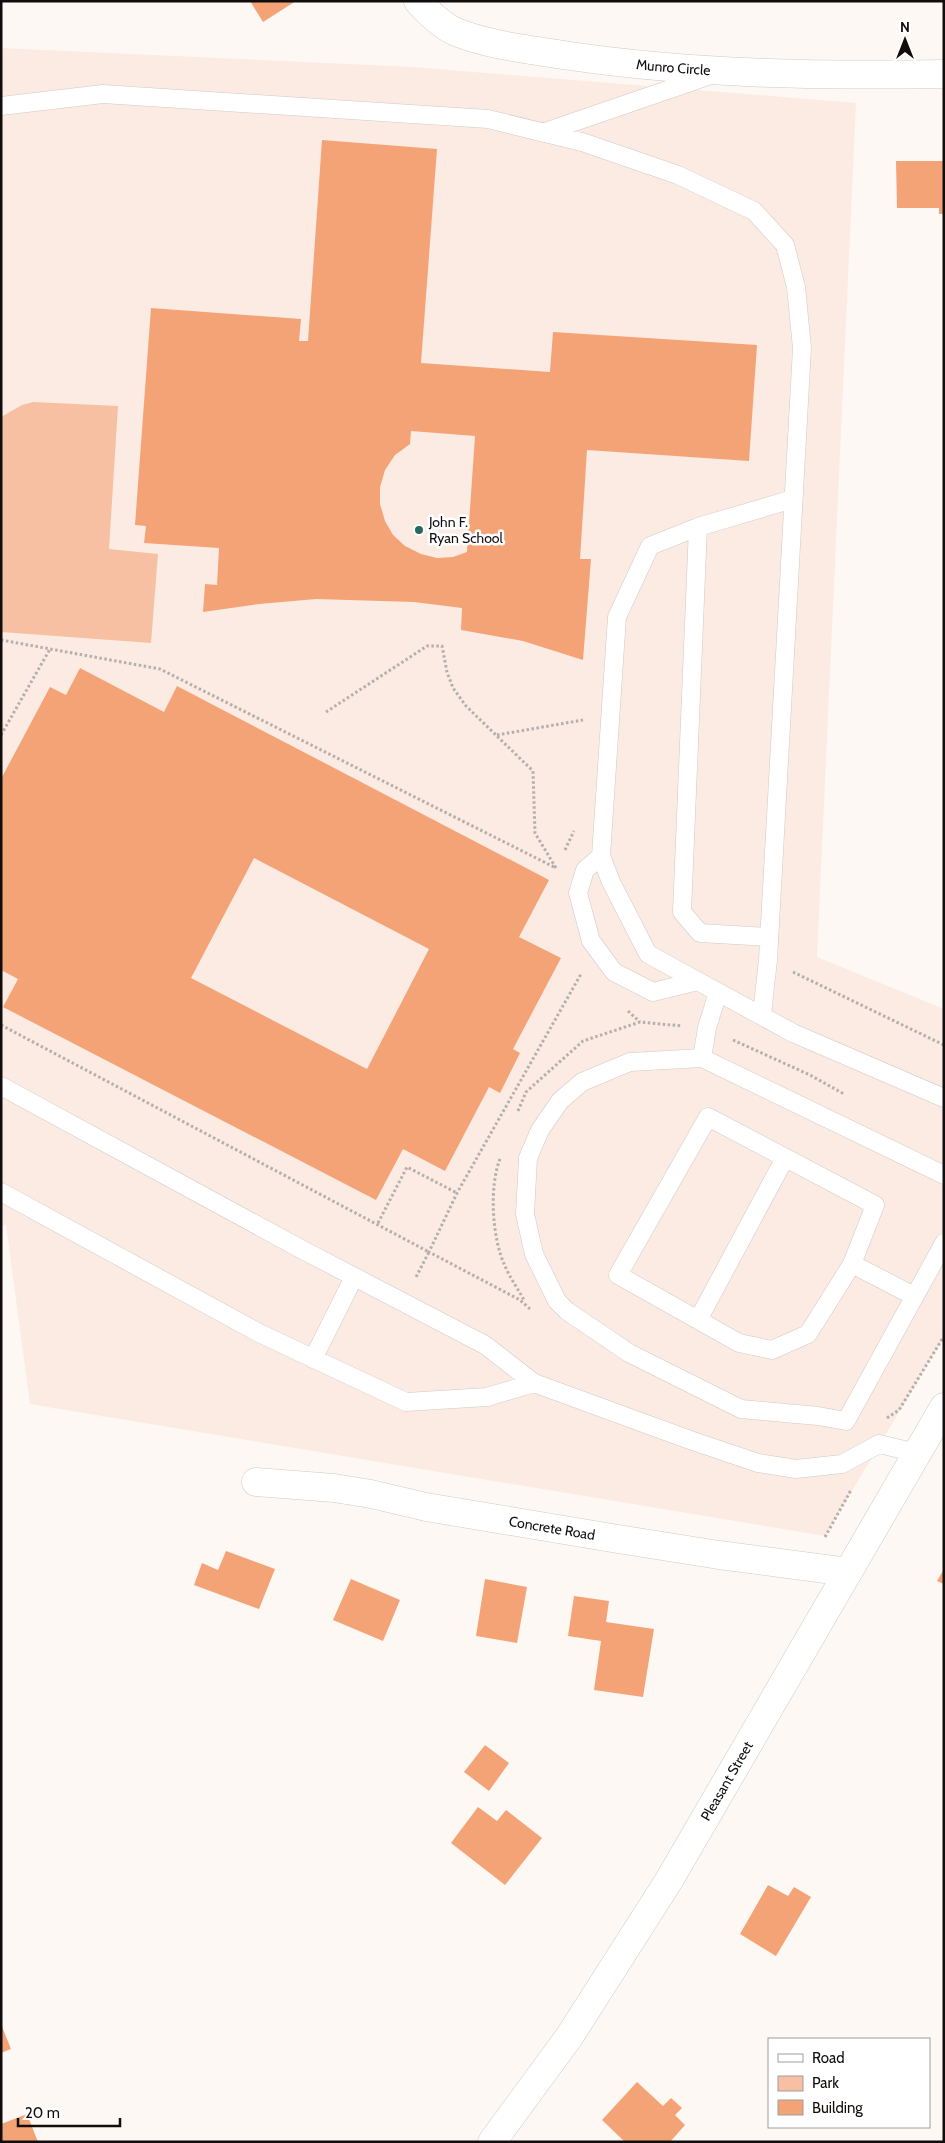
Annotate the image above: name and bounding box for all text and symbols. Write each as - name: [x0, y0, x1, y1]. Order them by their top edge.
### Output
- north arrow: [880, 15, 930, 65]
- text: N: [900, 18, 910, 36]
- street label: Munro Circle: [635, 55, 711, 79]
- place label: John F. Ryan School: [428, 513, 504, 547]
- marker: John F. Ryan School: [413, 524, 425, 536]
- street label: Concrete Road: [508, 1512, 596, 1544]
- street label: Pleasant Street: [697, 1738, 757, 1824]
- legend: [768, 2038, 930, 2128]
- text: Road: [812, 2049, 845, 2067]
- text: Park: [812, 2074, 839, 2092]
- scale bar: [18, 2096, 120, 2128]
- text: Building: [812, 2099, 863, 2117]
- text: 20 m: [25, 2104, 60, 2122]

